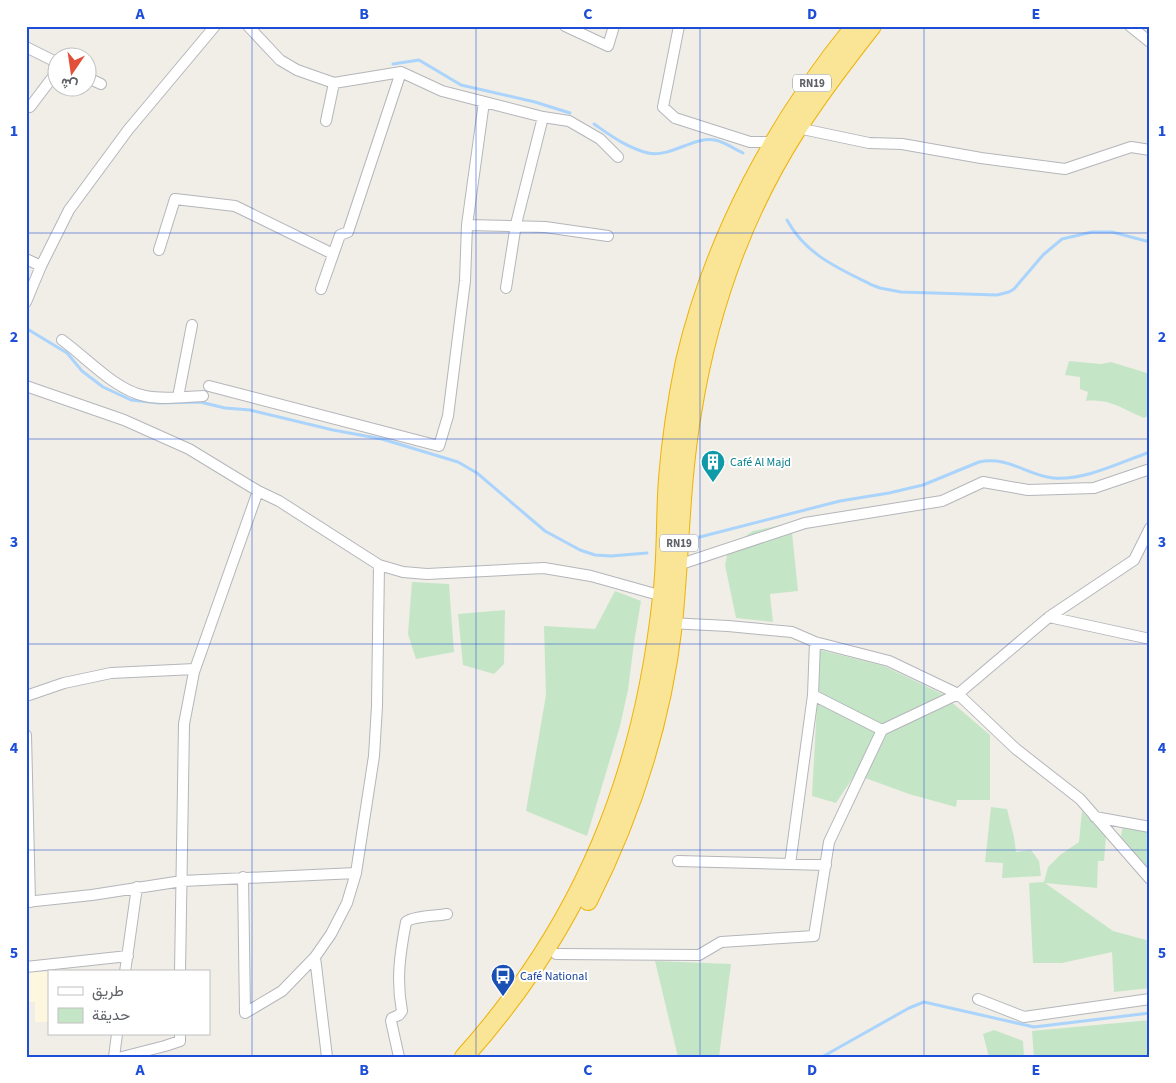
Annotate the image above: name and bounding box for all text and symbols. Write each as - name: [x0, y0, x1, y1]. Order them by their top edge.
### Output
- text: A: [134, 3, 145, 25]
- text: B: [359, 3, 369, 25]
- text: C: [583, 3, 593, 25]
- text: D: [807, 3, 817, 25]
- text: E: [1032, 3, 1040, 25]
- north arrow: [48, 48, 98, 98]
- text: ش: [59, 72, 80, 95]
- road number: RN19: [793, 75, 831, 92]
- text: 1: [10, 120, 18, 142]
- text: 1: [1158, 120, 1166, 142]
- text: 2: [10, 326, 18, 348]
- text: 2: [1158, 326, 1166, 348]
- building icon: Café Al Majd: [700, 449, 726, 483]
- place label: Café Al Majd: [730, 454, 791, 471]
- text: 3: [10, 531, 18, 553]
- text: 3: [1158, 531, 1166, 553]
- road number: RN19: [660, 534, 698, 552]
- text: 4: [10, 737, 19, 759]
- text: 4: [1158, 737, 1167, 759]
- text: 5: [10, 942, 18, 964]
- text: 5: [1158, 942, 1166, 964]
- bus stop icon: Café National: [490, 963, 516, 997]
- place label: Café National: [520, 968, 587, 985]
- legend: [48, 970, 210, 1036]
- text: طريق: [92, 981, 124, 1002]
- text: حديقة: [92, 1005, 130, 1026]
- text: A: [134, 1059, 145, 1081]
- text: B: [359, 1059, 369, 1081]
- text: C: [583, 1059, 593, 1081]
- text: D: [807, 1059, 817, 1081]
- text: E: [1032, 1059, 1040, 1081]

